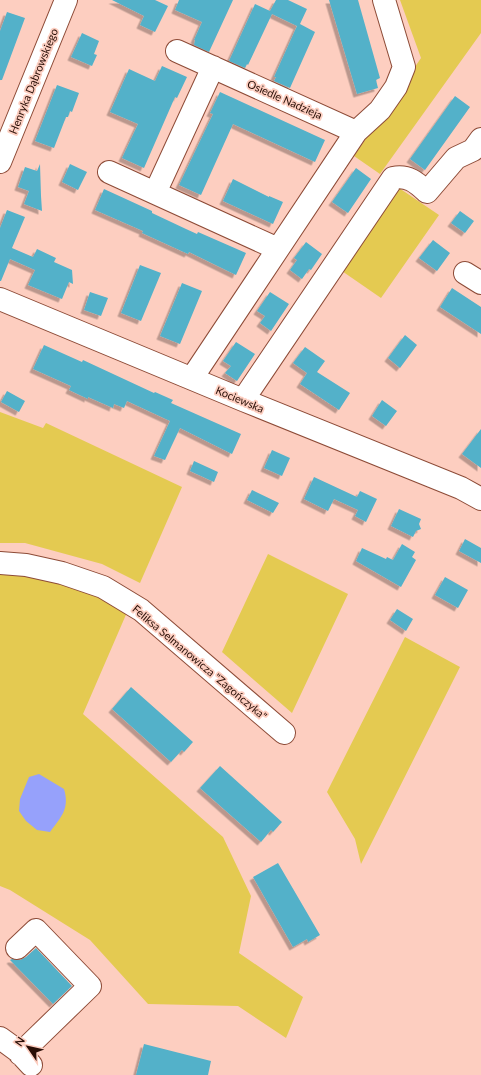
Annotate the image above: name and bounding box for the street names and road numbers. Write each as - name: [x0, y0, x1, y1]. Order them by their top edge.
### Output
- street label: Henryka Dąbrowskiego: [6, 26, 60, 136]
- street label: Osiedle Nadzieja: [245, 77, 325, 121]
- street label: Kociewska: [214, 383, 266, 415]
- street label: Feliksa Selmanowicza "Zagończyka": [130, 602, 270, 722]

